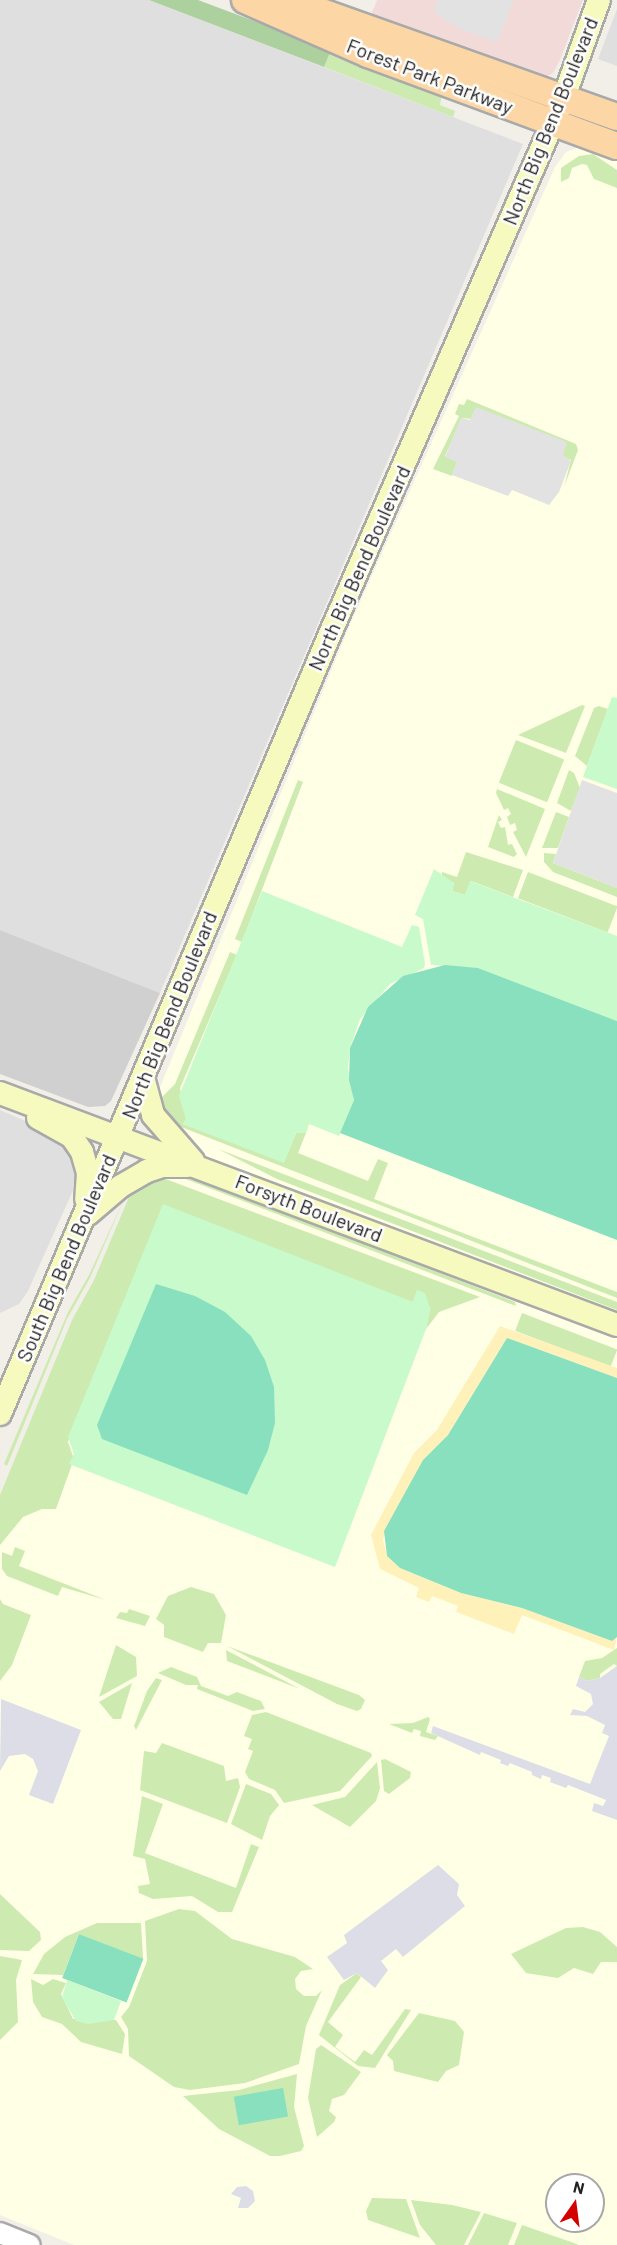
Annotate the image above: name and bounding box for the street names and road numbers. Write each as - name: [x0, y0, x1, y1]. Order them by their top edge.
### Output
- street label: North Big Bend Boulevard: [497, 14, 603, 228]
- street label: Forest Park Parkway: [343, 33, 517, 119]
- street label: North Big Bend Boulevard: [303, 462, 415, 674]
- street label: North Big Bend Boulevard: [116, 908, 222, 1122]
- street label: South Big Bend Boulevard: [11, 1151, 121, 1365]
- street label: Forsyth Boulevard: [232, 1169, 386, 1247]

